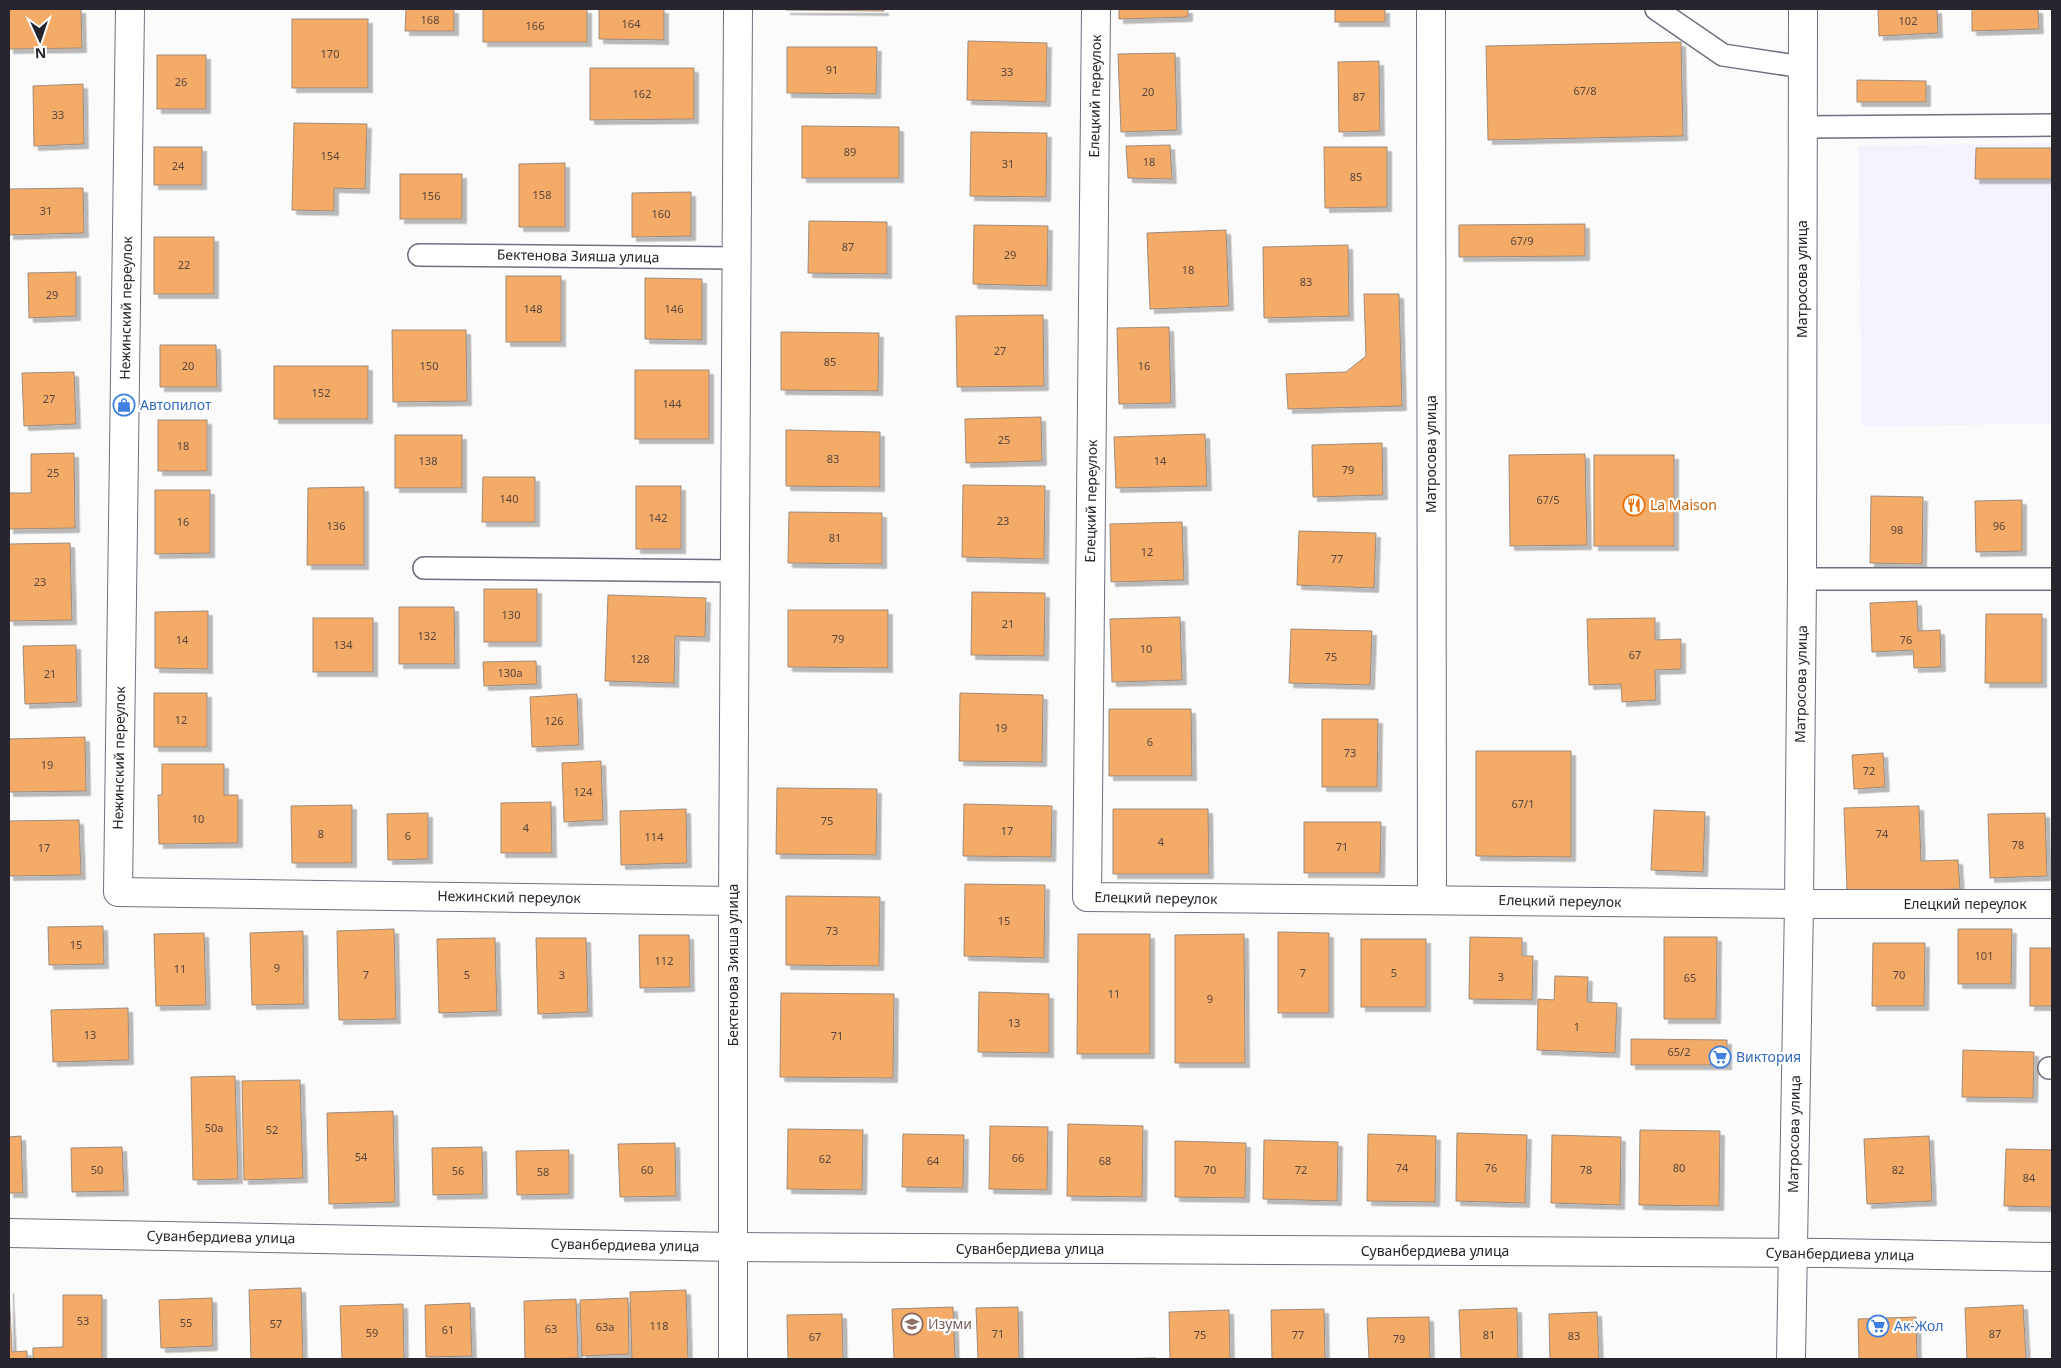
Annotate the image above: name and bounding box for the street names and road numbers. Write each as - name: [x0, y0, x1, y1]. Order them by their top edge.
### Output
- street label: Елецкий переулок: [1084, 34, 1105, 158]
- street label: Матросова улица: [1792, 220, 1811, 338]
- street label: Нежинский переулок: [115, 236, 136, 380]
- street label: Бектенова Зияша улица: [497, 245, 659, 266]
- street label: Матросова улица: [1421, 395, 1440, 513]
- street label: Елецкий переулок: [1080, 439, 1101, 563]
- street label: Матросова улица: [1790, 625, 1811, 743]
- street label: Нежинский переулок: [108, 686, 129, 830]
- street label: Бектенова Зияша улица: [723, 884, 742, 1046]
- street label: Нежинский переулок: [437, 886, 581, 907]
- street label: Елецкий переулок: [1094, 887, 1218, 908]
- street label: Елецкий переулок: [1498, 890, 1622, 911]
- street label: Елецкий переулок: [1903, 894, 2027, 913]
- street label: Матросова улица: [1783, 1075, 1804, 1193]
- street label: Суванбердиева улица: [146, 1226, 296, 1247]
- street label: Суванбердиева улица: [550, 1234, 700, 1255]
- street label: Суванбердиева улица: [956, 1239, 1104, 1258]
- street label: Суванбердиева улица: [1361, 1241, 1509, 1260]
- street label: Суванбердиева улица: [1765, 1243, 1915, 1264]

